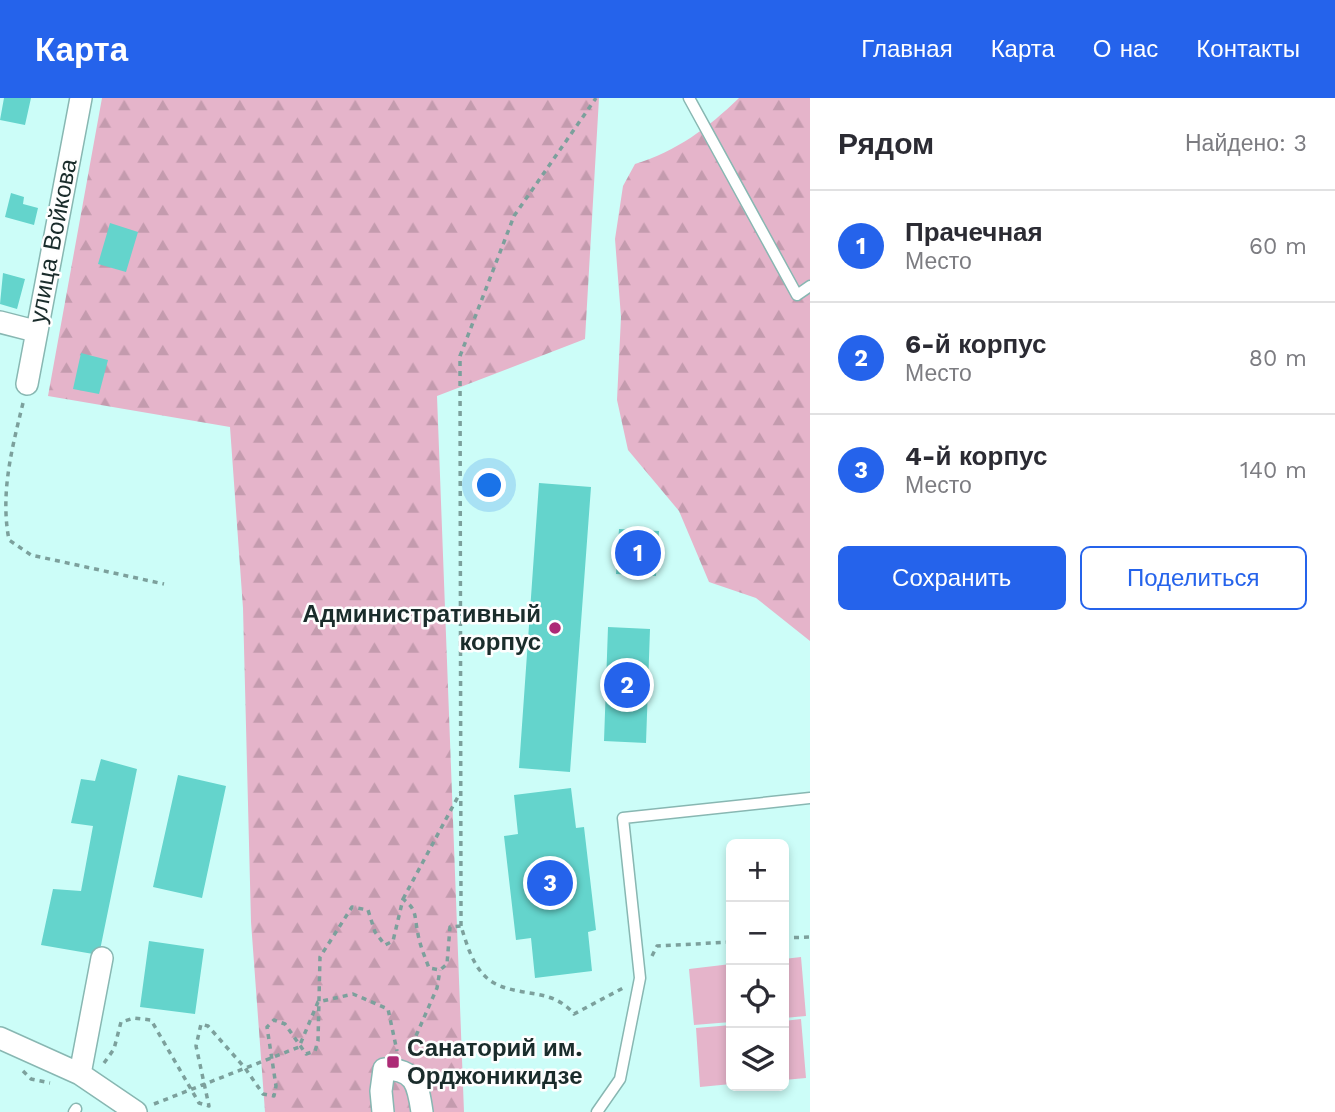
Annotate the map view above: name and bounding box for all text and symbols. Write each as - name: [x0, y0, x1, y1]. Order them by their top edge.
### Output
- text: Карта: [35, 30, 128, 69]
- text: Главная: [861, 35, 953, 63]
- text: Карта: [991, 35, 1055, 63]
- text: О нас: [1093, 35, 1158, 63]
- text: Контакты: [1196, 35, 1300, 63]
- text: Рядом: [838, 126, 934, 161]
- text: Найдено: 3: [1185, 130, 1307, 157]
- street label: улица Войкова: [23, 156, 83, 326]
- text: Прачечная: [905, 217, 1043, 247]
- text: 1: [856, 233, 866, 260]
- text: 60 m: [1249, 233, 1307, 260]
- text: Место: [905, 248, 972, 275]
- text: 6-й корпус: [905, 329, 1047, 359]
- text: 2: [854, 345, 868, 372]
- text: 80 m: [1249, 345, 1307, 372]
- text: Место: [905, 360, 972, 387]
- text: 4-й корпус: [905, 441, 1047, 471]
- text: 3: [854, 457, 868, 484]
- text: 140 m: [1240, 457, 1307, 484]
- your location: [472, 468, 506, 502]
- text: Место: [905, 472, 972, 499]
- pin: 1: [615, 527, 661, 579]
- button: Сохранить: [838, 546, 1066, 610]
- button: Поделиться: [1080, 546, 1307, 610]
- place label: Административный корпус: [303, 600, 541, 656]
- marker: Административный корпус: [547, 620, 563, 636]
- pin: 2: [604, 659, 650, 711]
- map controls: [726, 839, 789, 1091]
- button: +: [726, 839, 789, 902]
- pin: 3: [527, 857, 573, 909]
- button: −: [726, 902, 789, 965]
- button: locate: [726, 965, 789, 1028]
- button: layers: [726, 1028, 789, 1091]
- place label: Санаторий им. Орджоникидзе: [407, 1034, 583, 1090]
- marker: Санаторий им. Орджоникидзе: [385, 1054, 401, 1070]

